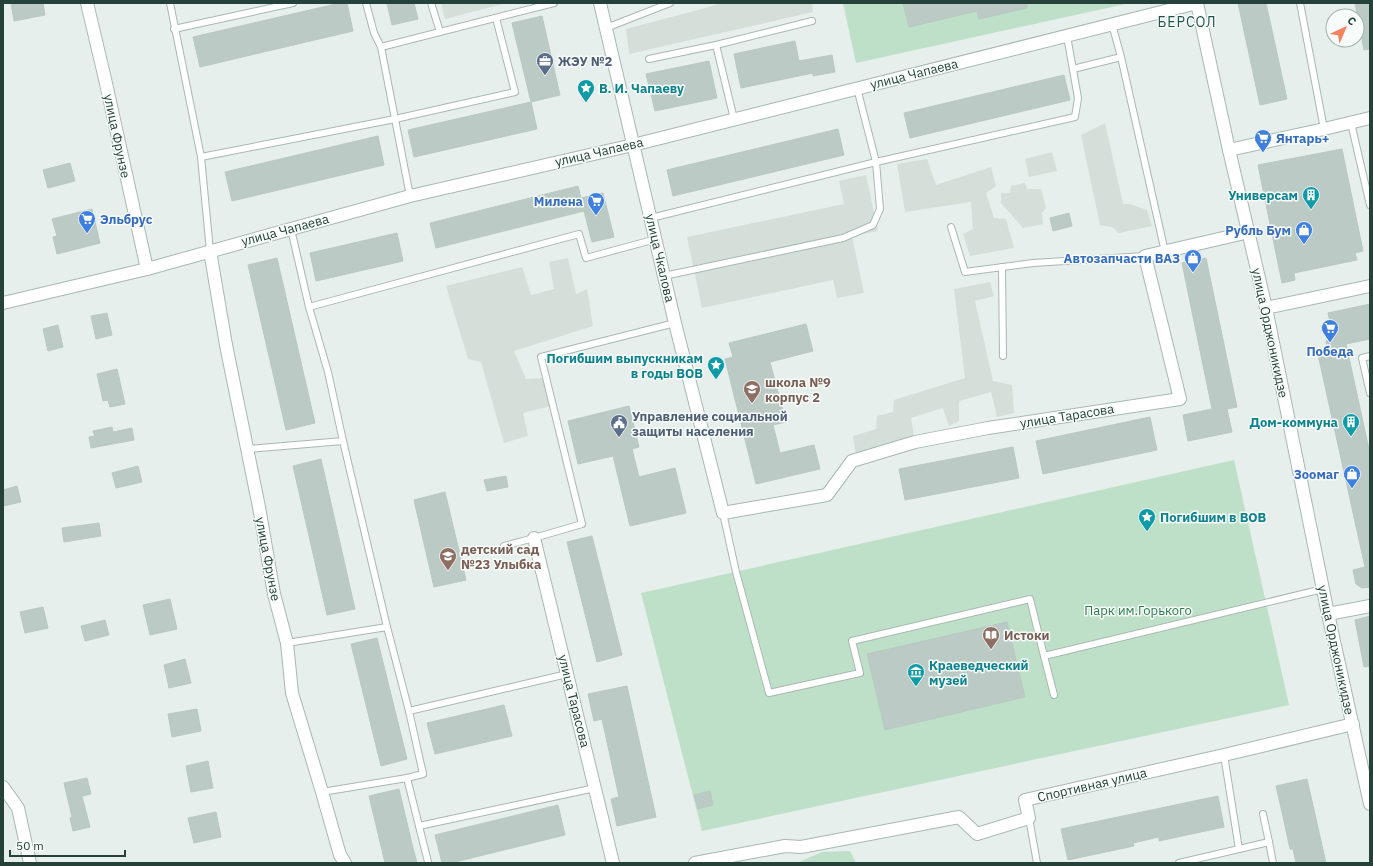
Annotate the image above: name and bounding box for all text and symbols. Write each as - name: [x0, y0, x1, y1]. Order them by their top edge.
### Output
- north arrow: [1325, 8, 1365, 48]
- district label: БЕРСОЛ: [1157, 13, 1217, 31]
- text: С: [1345, 13, 1359, 28]
- office icon: ЖЭУ №2: [535, 51, 555, 76]
- place label: ЖЭУ №2: [558, 53, 612, 70]
- street label: улица Чапаева: [868, 55, 960, 93]
- place icon: В. И. Чапаеву: [576, 78, 596, 103]
- place label: В. И. Чапаеву: [599, 80, 684, 97]
- street label: улица Фрунзе: [100, 93, 134, 179]
- supermarket icon: Янтарь+: [1253, 128, 1273, 153]
- place label: Янтарь+: [1276, 130, 1330, 147]
- street label: улица Чапаева: [553, 134, 645, 170]
- building icon: Универсам: [1301, 185, 1321, 210]
- place label: Универсам: [1228, 187, 1298, 204]
- supermarket icon: Милена: [586, 191, 606, 216]
- place label: Милена: [534, 193, 583, 210]
- supermarket icon: Эльбрус: [77, 209, 97, 234]
- street label: улица Чапаева: [239, 210, 331, 250]
- place label: Эльбрус: [100, 211, 153, 228]
- street label: улица Чкалова: [642, 212, 678, 304]
- shop icon: Рубль Бум: [1294, 220, 1314, 245]
- place label: Рубль Бум: [1225, 222, 1291, 239]
- shop icon: Автозапчасти ВАЗ: [1183, 248, 1203, 273]
- place label: Автозапчасти ВАЗ: [1064, 250, 1180, 267]
- street label: улица Орджоникидзе: [1248, 267, 1292, 399]
- supermarket icon: Победа: [1320, 318, 1340, 343]
- place label: Победа: [1306, 343, 1354, 360]
- place label: Погибшим выпускникам в годы ВОВ: [547, 350, 703, 382]
- place icon: Погибшим выпускникам в годы ВОВ: [706, 355, 726, 380]
- place label: школа №9 корпус 2: [765, 374, 831, 406]
- school or university icon: школа №9 корпус 2: [742, 379, 762, 404]
- street label: улица Тарасова: [1019, 400, 1115, 432]
- place label: Управление социальной защиты населения: [632, 408, 788, 440]
- building icon: Дом-коммуна: [1341, 412, 1361, 437]
- public building icon: Управление социальной защиты населения: [609, 413, 629, 438]
- place label: Дом-коммуна: [1249, 414, 1338, 431]
- shop icon: Зоомаг: [1342, 464, 1362, 489]
- place label: Зоомаг: [1294, 466, 1339, 483]
- place icon: Погибшим в ВОВ: [1137, 507, 1157, 532]
- place label: Погибшим в ВОВ: [1160, 509, 1267, 526]
- street label: улица Фрунзе: [252, 516, 284, 602]
- place label: детский сад №23 Улыбка: [461, 541, 541, 573]
- school or university icon: детский сад №23 Улыбка: [438, 546, 458, 571]
- street label: улица Орджоникидзе: [1314, 584, 1358, 716]
- park label: Парк им.Горького: [1084, 602, 1192, 619]
- library icon: Истоки: [981, 625, 1001, 650]
- place label: Истоки: [1004, 627, 1050, 644]
- street label: улица Тарасова: [554, 653, 594, 749]
- place label: Краеведческий музей: [929, 657, 1029, 689]
- museum icon: Краеведческий музей: [906, 662, 926, 687]
- street label: Спортивная улица: [1036, 764, 1148, 806]
- scale bar: [10, 832, 125, 858]
- text: 50 m: [16, 838, 44, 853]

